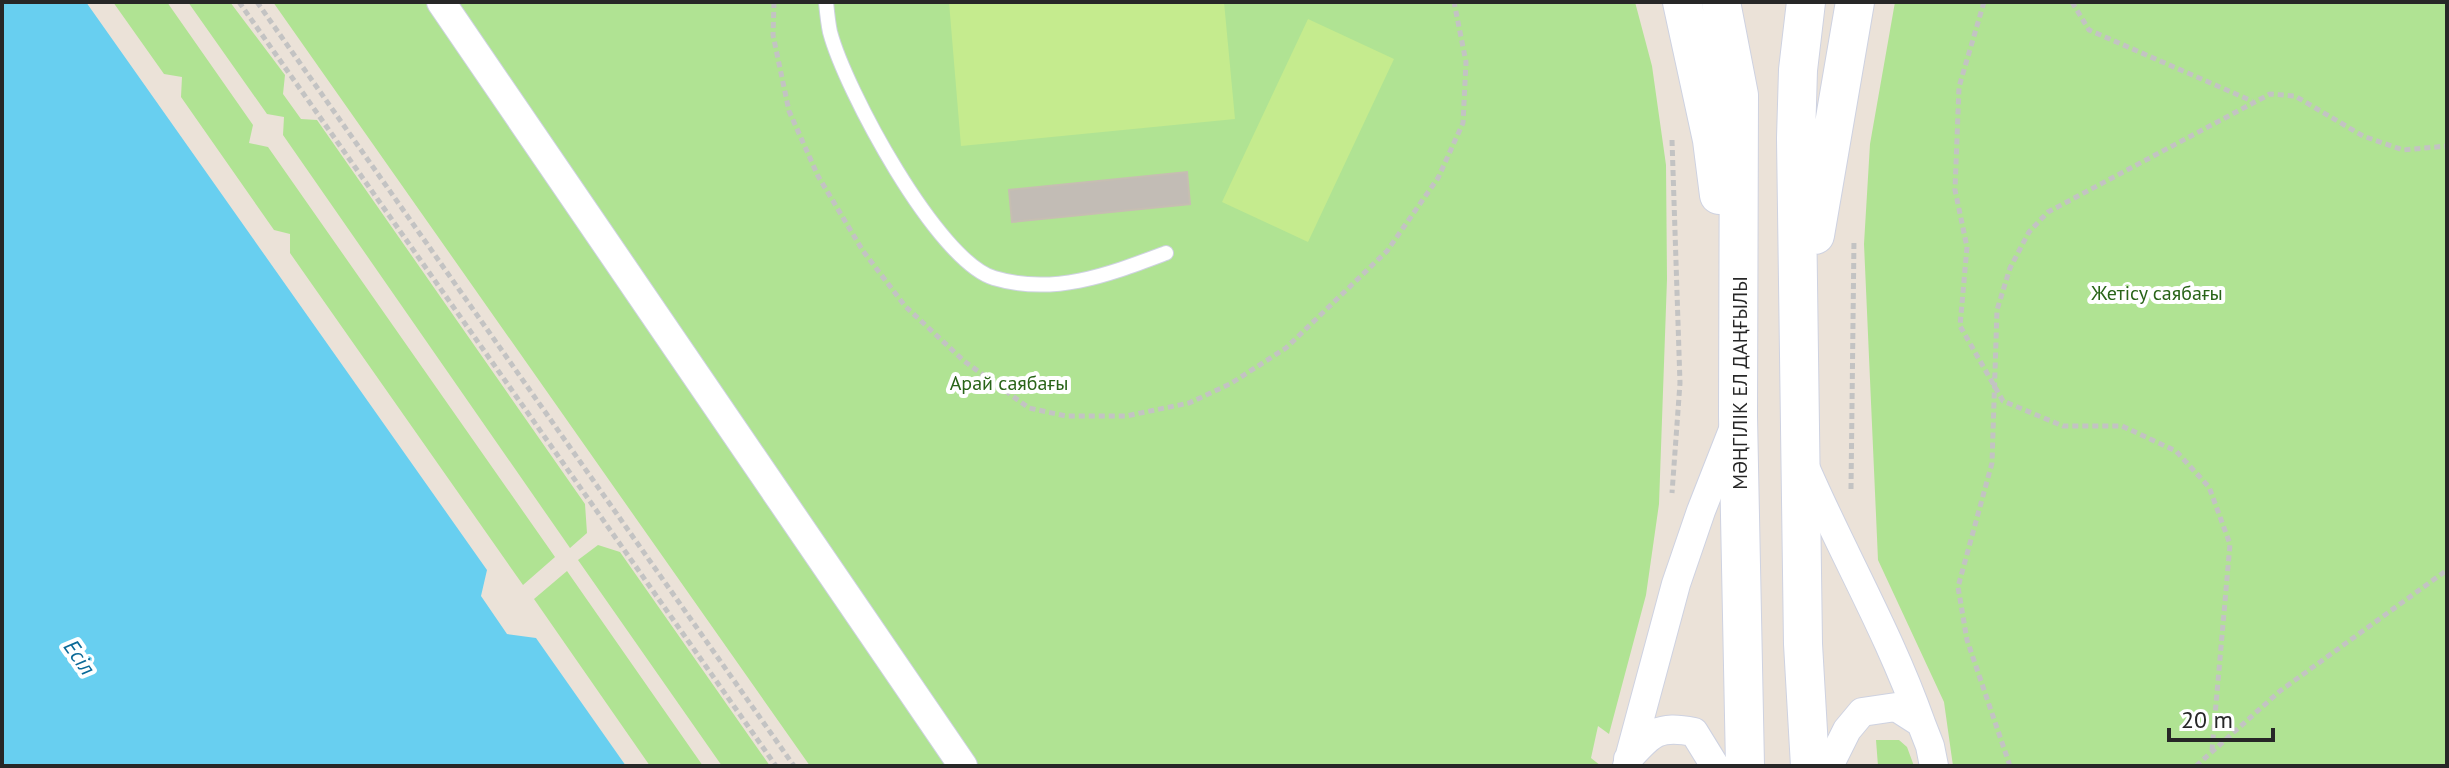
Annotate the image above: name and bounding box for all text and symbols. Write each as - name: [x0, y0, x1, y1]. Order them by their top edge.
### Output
- street label: МӘҢГІЛІК ЕЛ ДАҢҒЫЛЫ: [1727, 276, 1753, 490]
- park label: Жетісу саябағы: [2090, 280, 2223, 306]
- park label: Арай саябағы: [950, 370, 1068, 396]
- water label: Есіл: [58, 634, 102, 680]
- scale bar: [2169, 692, 2273, 742]
- text: 20 m: [2181, 704, 2233, 735]

